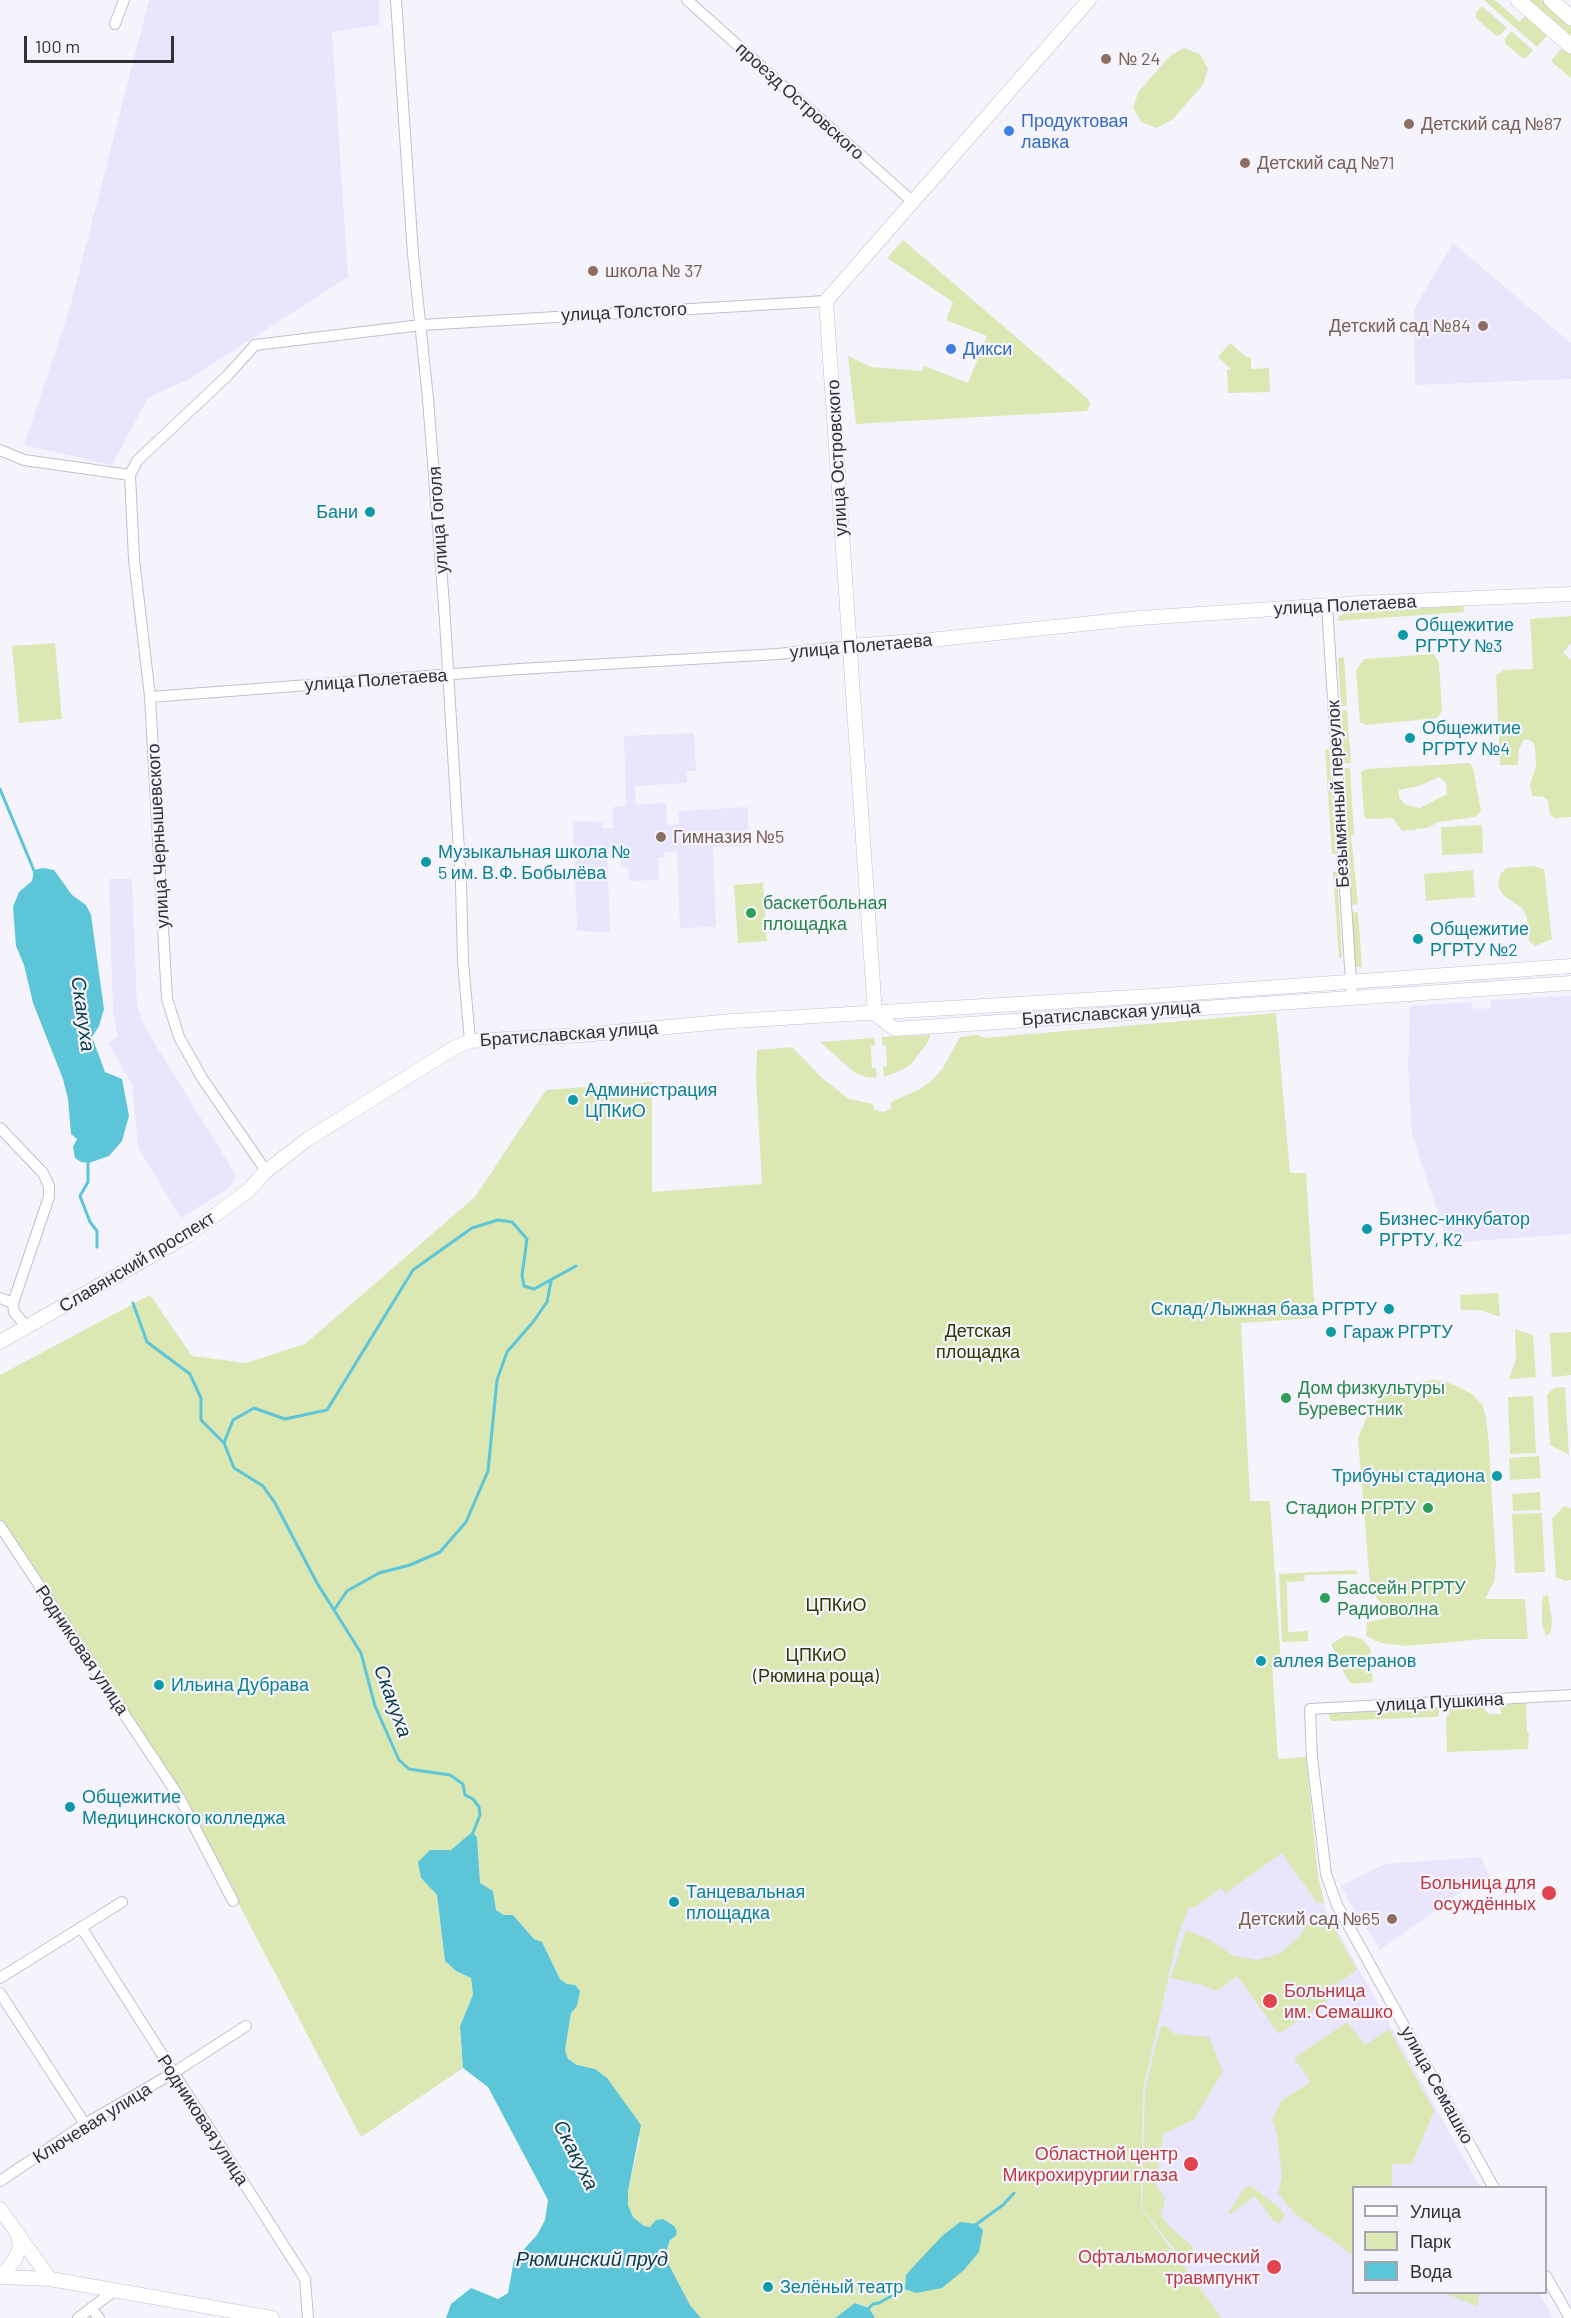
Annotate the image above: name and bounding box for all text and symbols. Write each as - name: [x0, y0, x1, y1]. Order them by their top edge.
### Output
- scale bar: [27, 24, 177, 62]
- text: 100 m: [35, 35, 80, 57]
- street label: проезд Островского: [731, 38, 869, 164]
- place label: № 24: [1118, 48, 1160, 70]
- marker: № 24: [1099, 52, 1113, 66]
- place label: Продуктовая лавка: [1021, 110, 1128, 152]
- place label: Детский сад №87: [1421, 113, 1562, 135]
- marker: Детский сад №87: [1402, 117, 1416, 131]
- marker: Продуктовая лавка: [1002, 124, 1016, 138]
- place label: Детский сад №71: [1257, 152, 1395, 174]
- marker: Детский сад №71: [1238, 156, 1252, 170]
- place label: школа № 37: [605, 260, 702, 282]
- marker: школа № 37: [586, 264, 600, 278]
- street label: улица Толстого: [561, 298, 687, 326]
- place label: Детский сад №84: [1329, 315, 1471, 337]
- marker: Детский сад №84: [1476, 319, 1490, 333]
- place label: Дикси: [963, 338, 1012, 360]
- marker: Дикси: [944, 342, 958, 356]
- street label: улица Островского: [822, 379, 852, 537]
- street label: улица Гоголя: [423, 466, 453, 574]
- place label: Бани: [316, 501, 358, 523]
- marker: Бани: [363, 505, 377, 519]
- street label: улица Полетаева: [1273, 590, 1417, 620]
- place label: Общежитие РГРТУ №3: [1415, 614, 1514, 656]
- marker: Общежитие РГРТУ №3: [1396, 628, 1410, 642]
- street label: улица Полетаева: [789, 629, 933, 663]
- street label: улица Полетаева: [304, 664, 448, 696]
- street label: Безымянный переулок: [1322, 700, 1354, 888]
- place label: Общежитие РГРТУ №4: [1422, 717, 1521, 760]
- marker: Общежитие РГРТУ №4: [1403, 731, 1417, 745]
- street label: улица Чернышевского: [142, 743, 174, 929]
- place label: Гимназия №5: [673, 826, 784, 848]
- marker: Гимназия №5: [654, 830, 668, 844]
- place label: Музыкальная школа № 5 им. В.Ф. Бобылёва: [438, 841, 630, 884]
- marker: Музыкальная школа № 5 им. В.Ф. Бобылёва: [419, 855, 433, 869]
- place label: баскетбольная площадка: [763, 892, 887, 934]
- marker: баскетбольная площадка: [744, 906, 758, 920]
- place label: Общежитие РГРТУ №2: [1430, 918, 1529, 960]
- marker: Общежитие РГРТУ №2: [1411, 932, 1425, 946]
- water label: Скакуха: [66, 975, 100, 1053]
- street label: Братиславская улица: [1021, 996, 1201, 1030]
- street label: Братиславская улица: [479, 1017, 659, 1051]
- place label: Администрация ЦПКиО: [585, 1079, 717, 1122]
- marker: Администрация ЦПКиО: [566, 1093, 580, 1107]
- street label: Славянский проспект: [55, 1207, 219, 1317]
- place label: Бизнес-инкубатор РГРТУ, К2: [1379, 1208, 1530, 1250]
- marker: Бизнес-инкубатор РГРТУ, К2: [1360, 1222, 1374, 1236]
- place label: Склад/Лыжная база РГРТУ: [1151, 1298, 1377, 1320]
- marker: Склад/Лыжная база РГРТУ: [1382, 1302, 1396, 1316]
- park label: Детская площадка: [936, 1320, 1020, 1362]
- place label: Гараж РГРТУ: [1343, 1321, 1453, 1343]
- marker: Гараж РГРТУ: [1324, 1325, 1338, 1339]
- place label: Дом физкультуры Буревестник: [1298, 1377, 1445, 1420]
- marker: Дом физкультуры Буревестник: [1279, 1391, 1293, 1405]
- place label: Трибуны стадиона: [1332, 1465, 1485, 1487]
- marker: Трибуны стадиона: [1490, 1469, 1504, 1483]
- place label: Стадион РГРТУ: [1285, 1497, 1416, 1519]
- marker: Стадион РГРТУ: [1421, 1501, 1435, 1515]
- place label: Бассейн РГРТУ Радиоволна: [1337, 1577, 1466, 1620]
- street label: Родниковая улица: [31, 1581, 133, 1719]
- marker: Бассейн РГРТУ Радиоволна: [1318, 1591, 1332, 1605]
- park label: ЦПКиО: [806, 1594, 866, 1616]
- park label: ЦПКиО (Рюмина роща): [753, 1644, 879, 1686]
- place label: аллея Ветеранов: [1273, 1650, 1416, 1672]
- marker: аллея Ветеранов: [1254, 1654, 1268, 1668]
- water label: Скакуха: [369, 1661, 417, 1741]
- place label: Ильина Дубрава: [171, 1674, 309, 1696]
- marker: Ильина Дубрава: [152, 1678, 166, 1692]
- street label: улица Пушкина: [1376, 1688, 1504, 1716]
- place label: Общежитие Медицинского колледжа: [82, 1786, 285, 1828]
- marker: Общежитие Медицинского колледжа: [63, 1800, 77, 1814]
- place label: Больница для осуждённых: [1420, 1872, 1536, 1914]
- place label: Танцевальная площадка: [686, 1881, 805, 1924]
- marker: Больница для осуждённых: [1540, 1884, 1558, 1902]
- marker: Танцевальная площадка: [667, 1895, 681, 1909]
- place label: Детский сад №65: [1239, 1908, 1380, 1930]
- marker: Детский сад №65: [1385, 1912, 1399, 1926]
- place label: Больница им. Семашко: [1284, 1980, 1393, 2022]
- marker: Больница им. Семашко: [1261, 1992, 1279, 2010]
- street label: улица Семашко: [1396, 2022, 1478, 2148]
- street label: Родниковая улица: [153, 2051, 253, 2189]
- street label: Ключевая улица: [29, 2078, 155, 2168]
- water label: Скакуха: [548, 2116, 604, 2194]
- place label: Областной центр Микрохирургии глаза: [1003, 2143, 1178, 2186]
- marker: Областной центр Микрохирургии глаза: [1182, 2155, 1200, 2173]
- legend: [1352, 2186, 1547, 2294]
- text: Улица: [1410, 2200, 1461, 2222]
- text: Парк: [1410, 2230, 1451, 2252]
- place label: Офтальмологический травмпункт: [1078, 2246, 1260, 2288]
- water label: Рюминский пруд: [516, 2247, 668, 2271]
- marker: Офтальмологический травмпункт: [1265, 2258, 1283, 2276]
- text: Вода: [1410, 2260, 1452, 2282]
- place label: Зелёный театр: [780, 2276, 903, 2298]
- marker: Зелёный театр: [761, 2280, 775, 2294]

